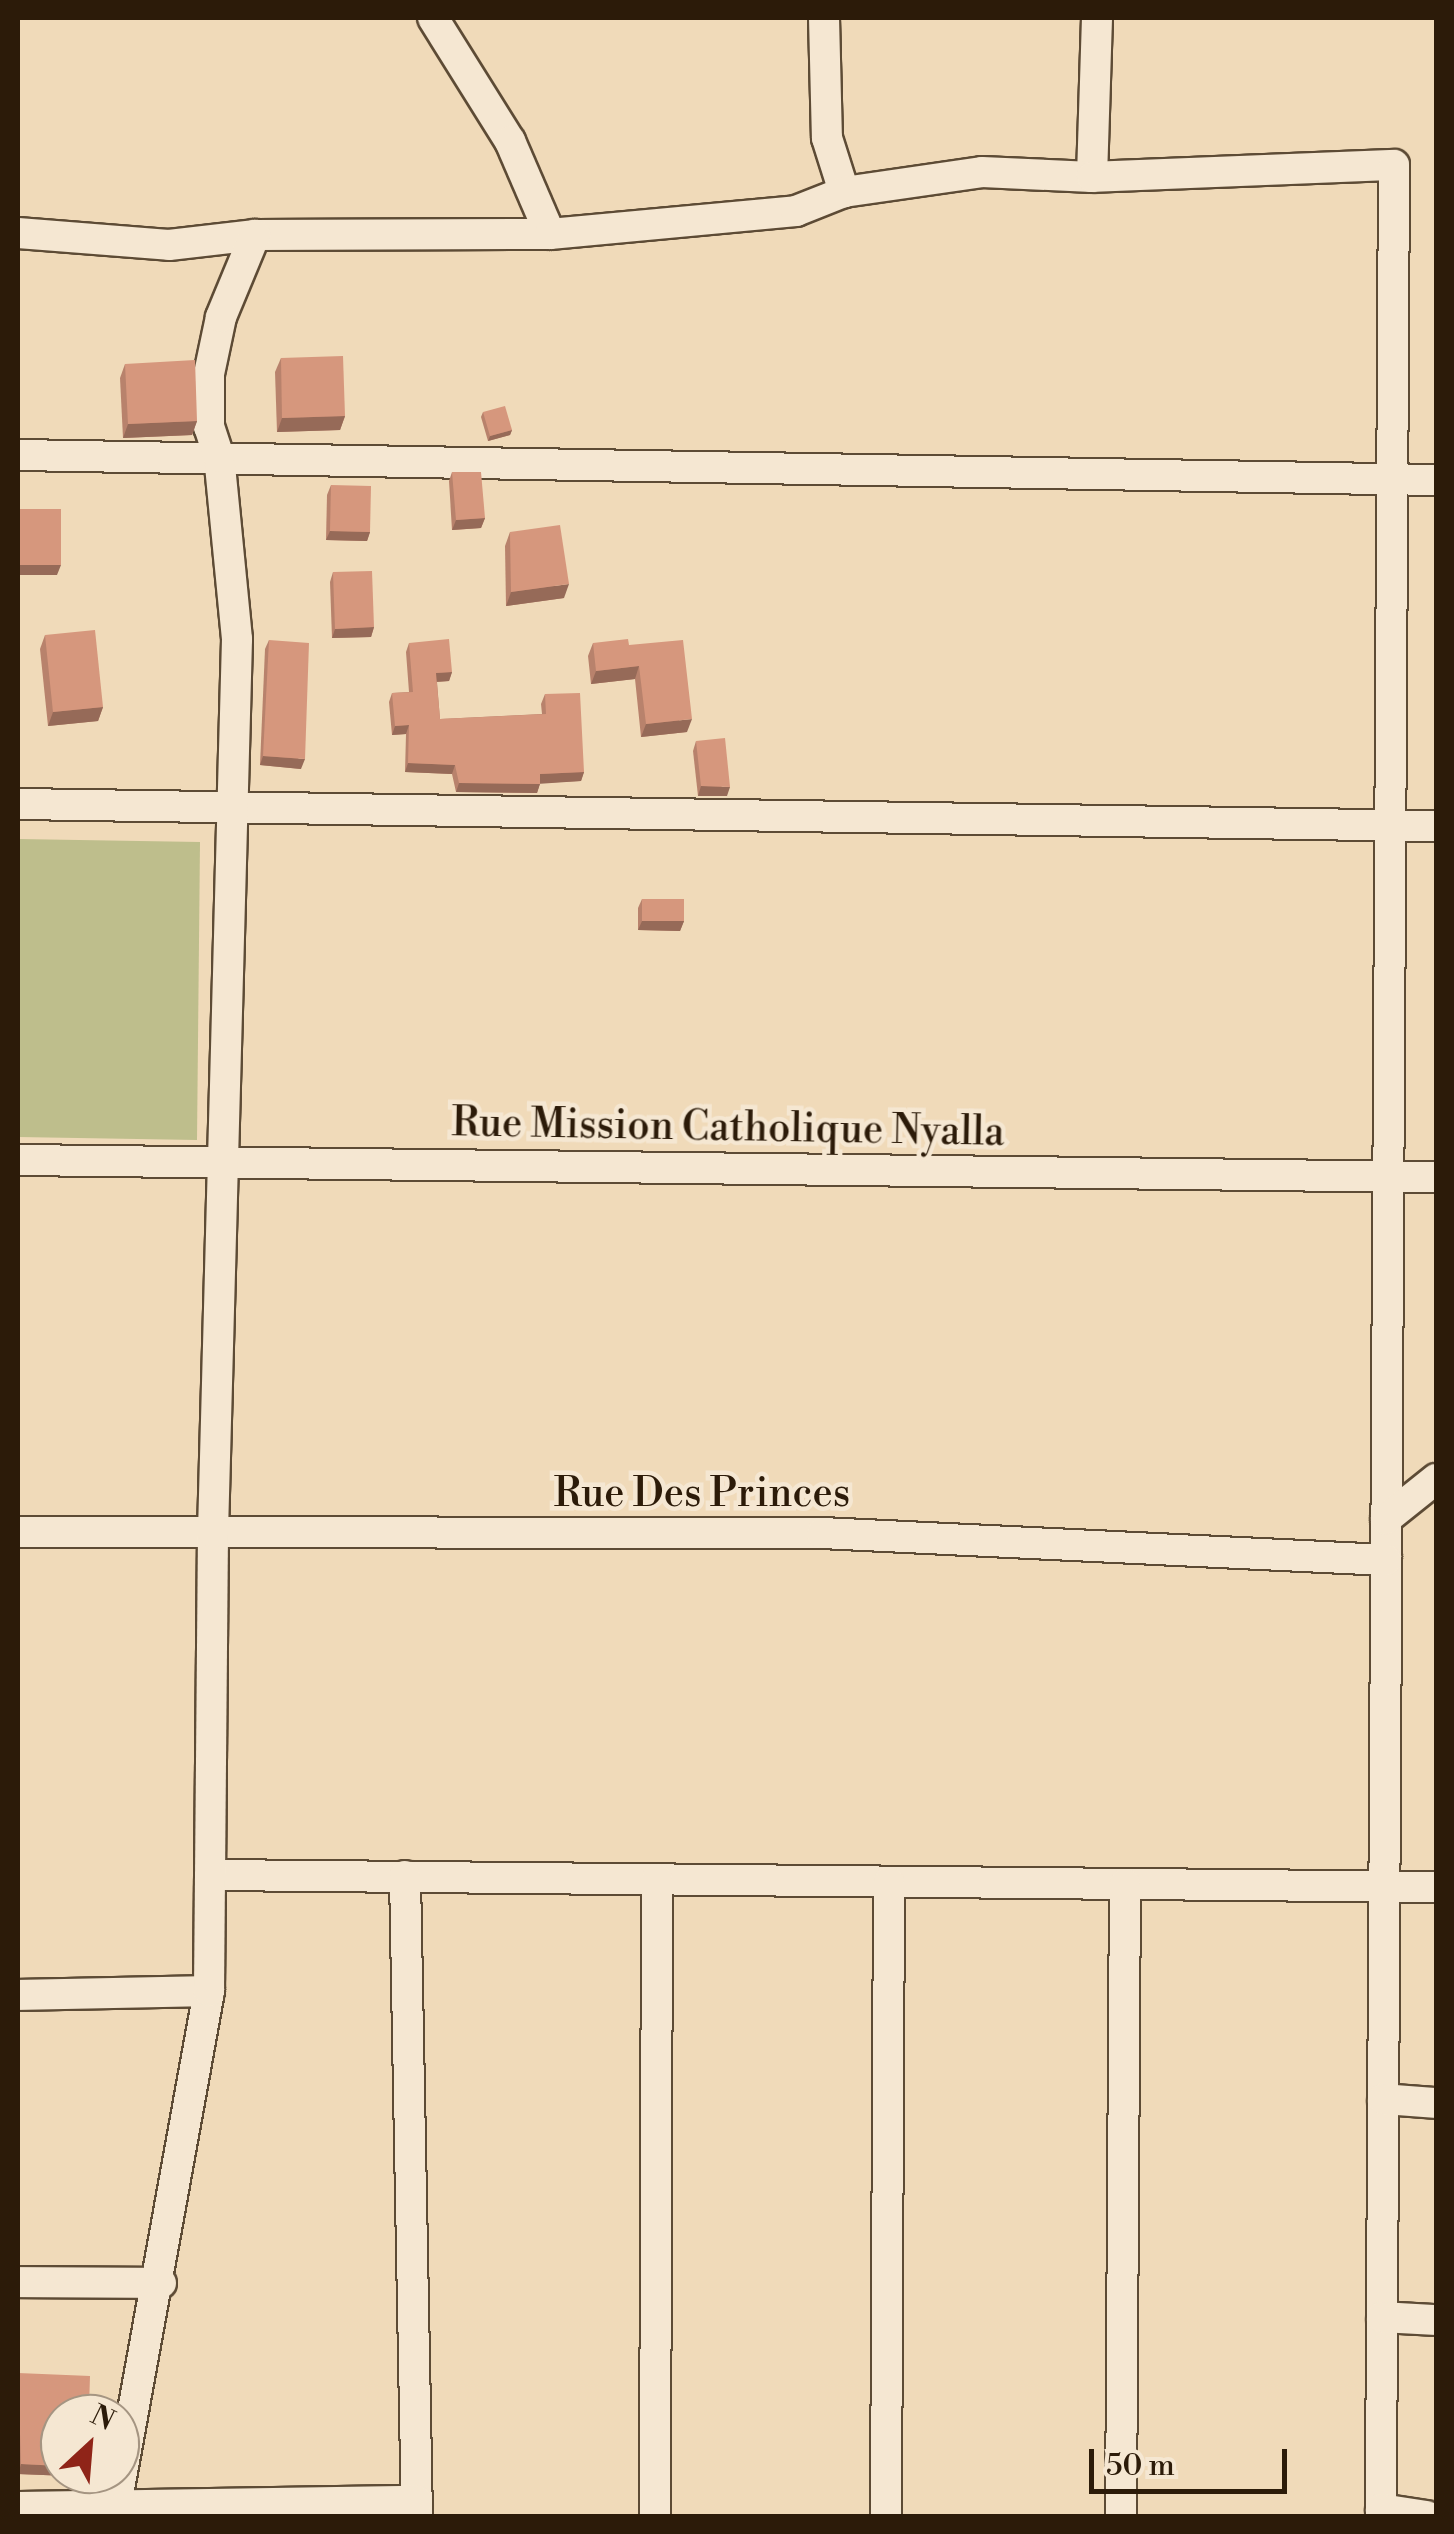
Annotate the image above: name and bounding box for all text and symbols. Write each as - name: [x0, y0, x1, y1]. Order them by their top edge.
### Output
- street label: Rue Mission Catholique Nyalla: [451, 1099, 1005, 1157]
- street label: Rue Des Princes: [554, 1470, 850, 1518]
- north arrow: [40, 2394, 140, 2494]
- text: N: [85, 2398, 120, 2439]
- scale bar: [1094, 2429, 1292, 2491]
- text: 50 m: [1106, 2447, 1175, 2485]

